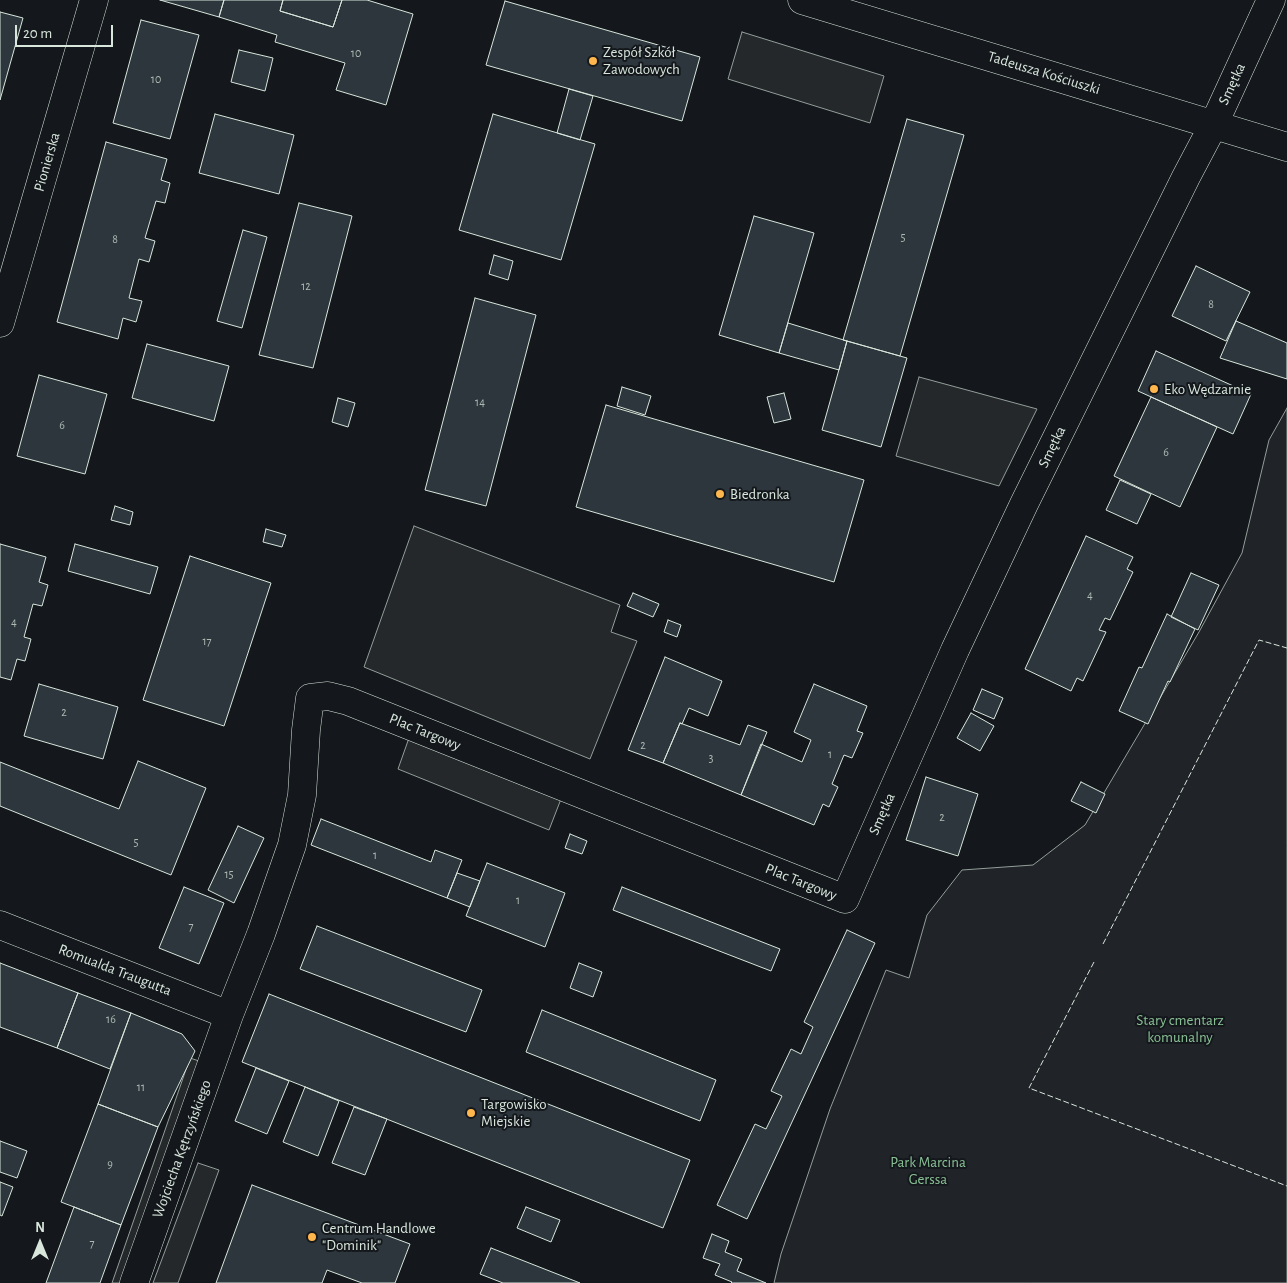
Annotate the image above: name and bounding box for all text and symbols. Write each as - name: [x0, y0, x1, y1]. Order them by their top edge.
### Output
- scale bar: [18, 15, 115, 47]
- text: 20 m: [23, 26, 52, 41]
- place label: Zespół Szkół Zawodowych: [603, 43, 680, 78]
- house number: 10: [351, 46, 361, 60]
- street label: Tadeusza Kościuszki: [986, 47, 1102, 99]
- marker: Zespół Szkół Zawodowych: [587, 55, 599, 67]
- street label: Smętka: [1215, 60, 1249, 108]
- house number: 10: [151, 72, 161, 86]
- street label: Pionierska: [30, 130, 64, 194]
- house number: 5: [900, 230, 906, 244]
- house number: 8: [112, 232, 118, 246]
- house number: 12: [301, 279, 311, 293]
- house number: 8: [1208, 297, 1214, 311]
- place label: Eko Wędzarnie: [1164, 380, 1251, 398]
- marker: Eko Wędzarnie: [1148, 383, 1160, 395]
- house number: 14: [475, 395, 485, 409]
- house number: 6: [59, 418, 65, 432]
- street label: Smętka: [1034, 423, 1070, 471]
- house number: 6: [1163, 445, 1169, 459]
- place label: Biedronka: [730, 485, 790, 503]
- marker: Biedronka: [714, 488, 726, 500]
- house number: 4: [1087, 588, 1093, 602]
- house number: 4: [11, 615, 17, 629]
- house number: 17: [202, 634, 212, 648]
- house number: 2: [61, 705, 67, 719]
- street label: Plac Targowy: [387, 709, 463, 755]
- house number: 2: [640, 738, 646, 752]
- house number: 1: [828, 747, 832, 761]
- house number: 3: [709, 751, 713, 765]
- street label: Smętka: [865, 790, 899, 838]
- house number: 2: [939, 810, 945, 824]
- house number: 5: [133, 835, 139, 849]
- house number: 1: [373, 848, 377, 862]
- street label: Plac Targowy: [763, 859, 839, 905]
- house number: 15: [224, 867, 234, 881]
- house number: 1: [516, 893, 520, 907]
- house number: 7: [188, 919, 194, 933]
- street label: Romualda Traugutta: [56, 940, 174, 1000]
- park label: Stary cmentarz komunalny: [1136, 1011, 1224, 1046]
- house number: 16: [106, 1012, 116, 1026]
- street label: Wojciecha Kętrzyńskiego: [149, 1078, 215, 1220]
- house number: 11: [137, 1080, 145, 1094]
- place label: Targowisko Miejskie: [481, 1095, 547, 1130]
- marker: Targowisko Miejskie: [465, 1107, 477, 1119]
- park label: Park Marcina Gerssa: [890, 1153, 966, 1188]
- house number: 9: [107, 1157, 113, 1171]
- north arrow: [15, 1218, 65, 1268]
- place label: Centrum Handlowe "Dominik": [322, 1219, 436, 1254]
- text: N: [35, 1221, 45, 1235]
- marker: Centrum Handlowe "Dominik": [306, 1231, 318, 1243]
- house number: 7: [89, 1236, 95, 1250]

